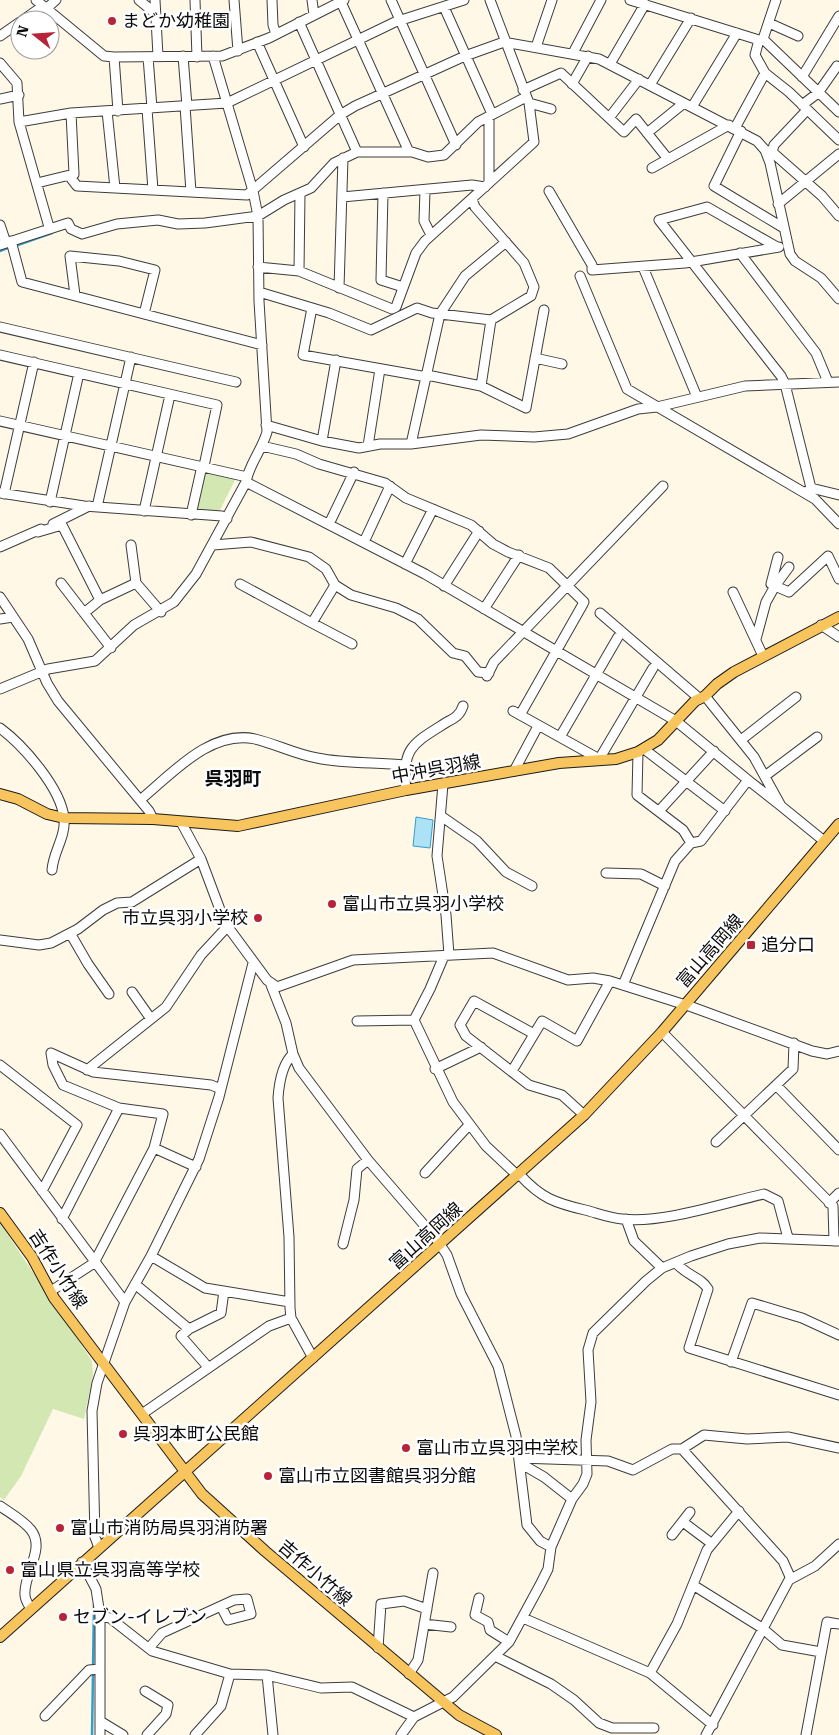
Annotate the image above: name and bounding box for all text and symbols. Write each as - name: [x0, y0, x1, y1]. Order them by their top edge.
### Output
- north arrow: [10, 10, 60, 60]
- place label: まどか幼稚園: [122, 10, 230, 31]
- marker: まどか幼稚園: [106, 15, 118, 27]
- text: N: [13, 23, 32, 39]
- street label: 中沖呉羽線: [390, 750, 482, 787]
- district label: 呉羽町: [204, 767, 262, 790]
- place label: 富山市立呉羽小学校: [342, 893, 504, 914]
- marker: 富山市立呉羽小学校: [326, 898, 338, 910]
- place label: 市立呉羽小学校: [122, 907, 248, 928]
- street label: 富山高岡線: [672, 910, 747, 992]
- marker: 市立呉羽小学校: [252, 912, 264, 924]
- place label: 追分口: [761, 934, 815, 955]
- marker: 追分口: [745, 939, 757, 951]
- street label: 富山高岡線: [385, 1198, 466, 1274]
- street label: 吉作小竹線: [25, 1225, 92, 1312]
- place label: 呉羽本町公民館: [133, 1423, 259, 1444]
- marker: 呉羽本町公民館: [117, 1428, 129, 1440]
- place label: 富山市立呉羽中学校: [416, 1437, 578, 1458]
- marker: 富山市立呉羽中学校: [400, 1442, 412, 1454]
- place label: 富山市立図書館呉羽分館: [278, 1465, 476, 1486]
- marker: 富山市立図書館呉羽分館: [262, 1470, 274, 1482]
- place label: 富山市消防局呉羽消防署: [70, 1517, 268, 1538]
- marker: 富山市消防局呉羽消防署: [54, 1522, 66, 1534]
- street label: 吉作小竹線: [274, 1535, 356, 1610]
- place label: 富山県立呉羽高等学校: [20, 1559, 200, 1580]
- marker: 富山県立呉羽高等学校: [4, 1564, 16, 1576]
- place label: セブン-イレブン: [73, 1606, 207, 1627]
- marker: セブン-イレブン: [57, 1611, 69, 1623]

